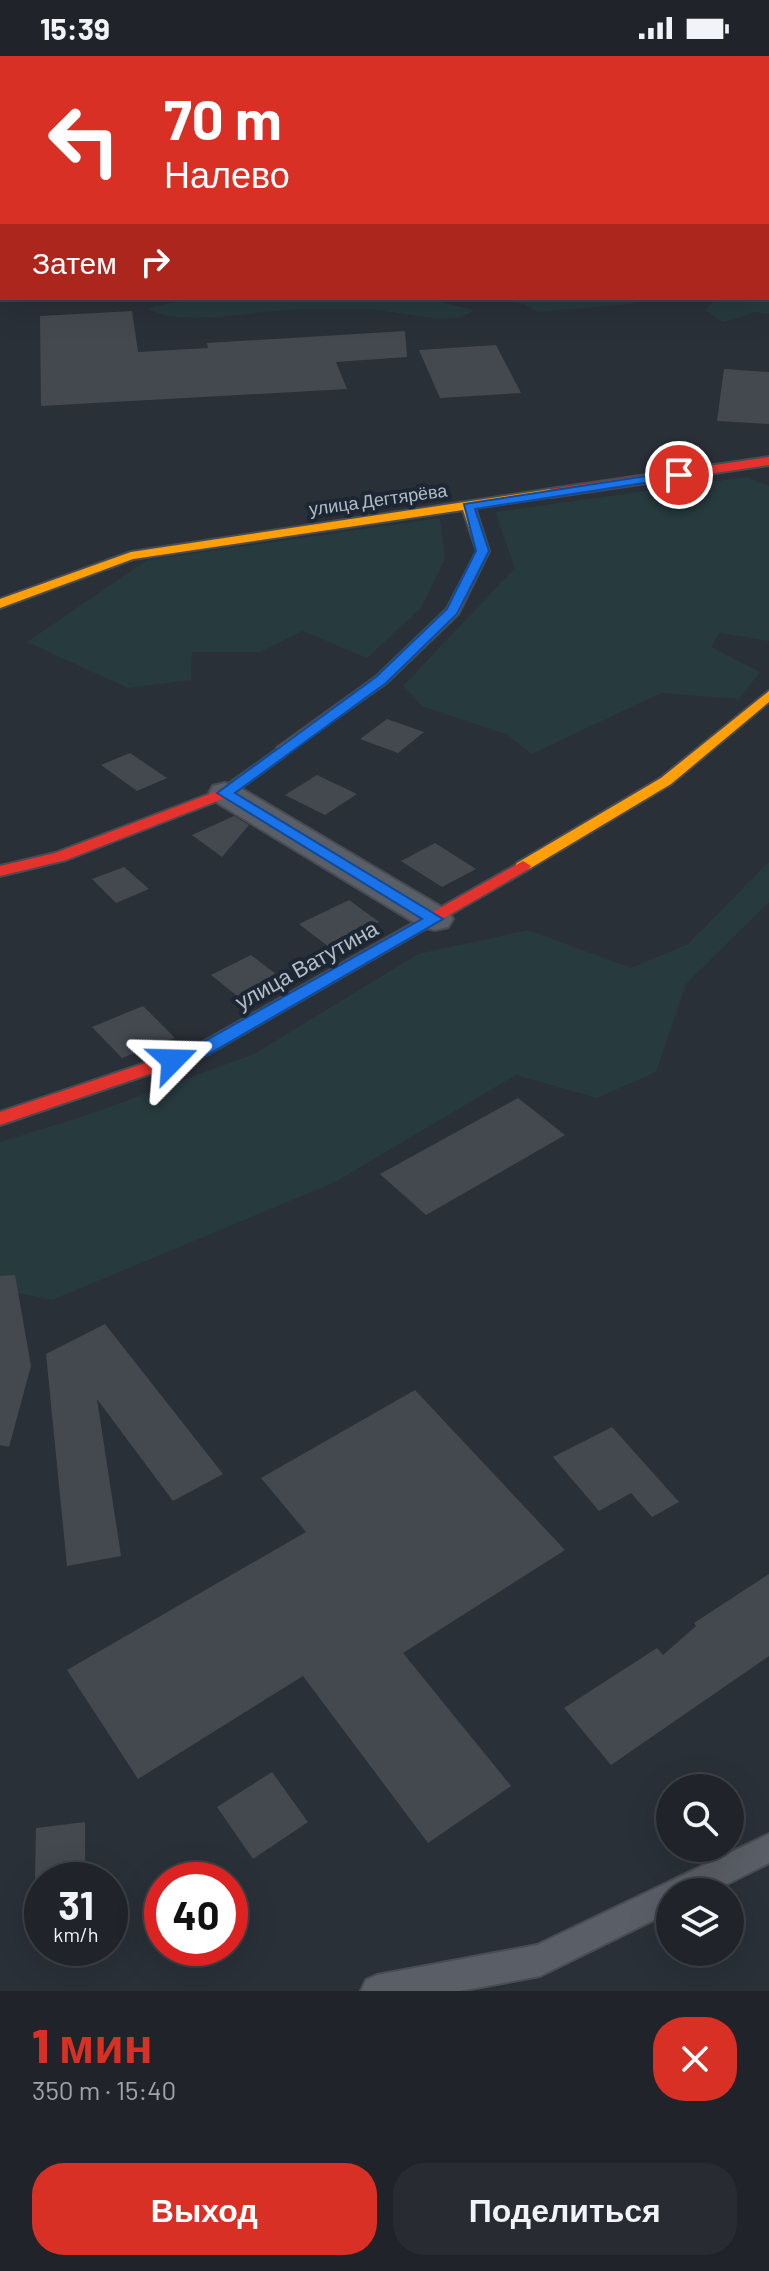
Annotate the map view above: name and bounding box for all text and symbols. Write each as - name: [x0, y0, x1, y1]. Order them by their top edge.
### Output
- text: 15:39: [40, 10, 110, 46]
- text: 70 m: [164, 84, 282, 151]
- icon: left: [32, 88, 136, 192]
- text: Налево: [164, 152, 290, 195]
- icon: right: [133, 240, 177, 284]
- text: Затем: [32, 244, 117, 280]
- pin: [645, 441, 713, 509]
- icon: arrive: [657, 453, 701, 497]
- street label: улица Дегтярёва: [308, 478, 449, 520]
- street label: улица Ватутина: [230, 914, 383, 1015]
- position arrow: [131, 1018, 215, 1102]
- map controls: [656, 1774, 744, 1966]
- button: search: [656, 1774, 744, 1862]
- speed limit sign: 40: [144, 1862, 248, 1966]
- button: layers: [656, 1878, 744, 1966]
- text: 31: [58, 1880, 94, 1928]
- text: km/h: [53, 1922, 99, 1946]
- text: 1 мин: [32, 2015, 153, 2073]
- button: close: [653, 2017, 737, 2101]
- text: 350 m · 15:40: [32, 2074, 176, 2105]
- button: Выход: [32, 2163, 377, 2255]
- button: Поделиться: [393, 2163, 737, 2255]

